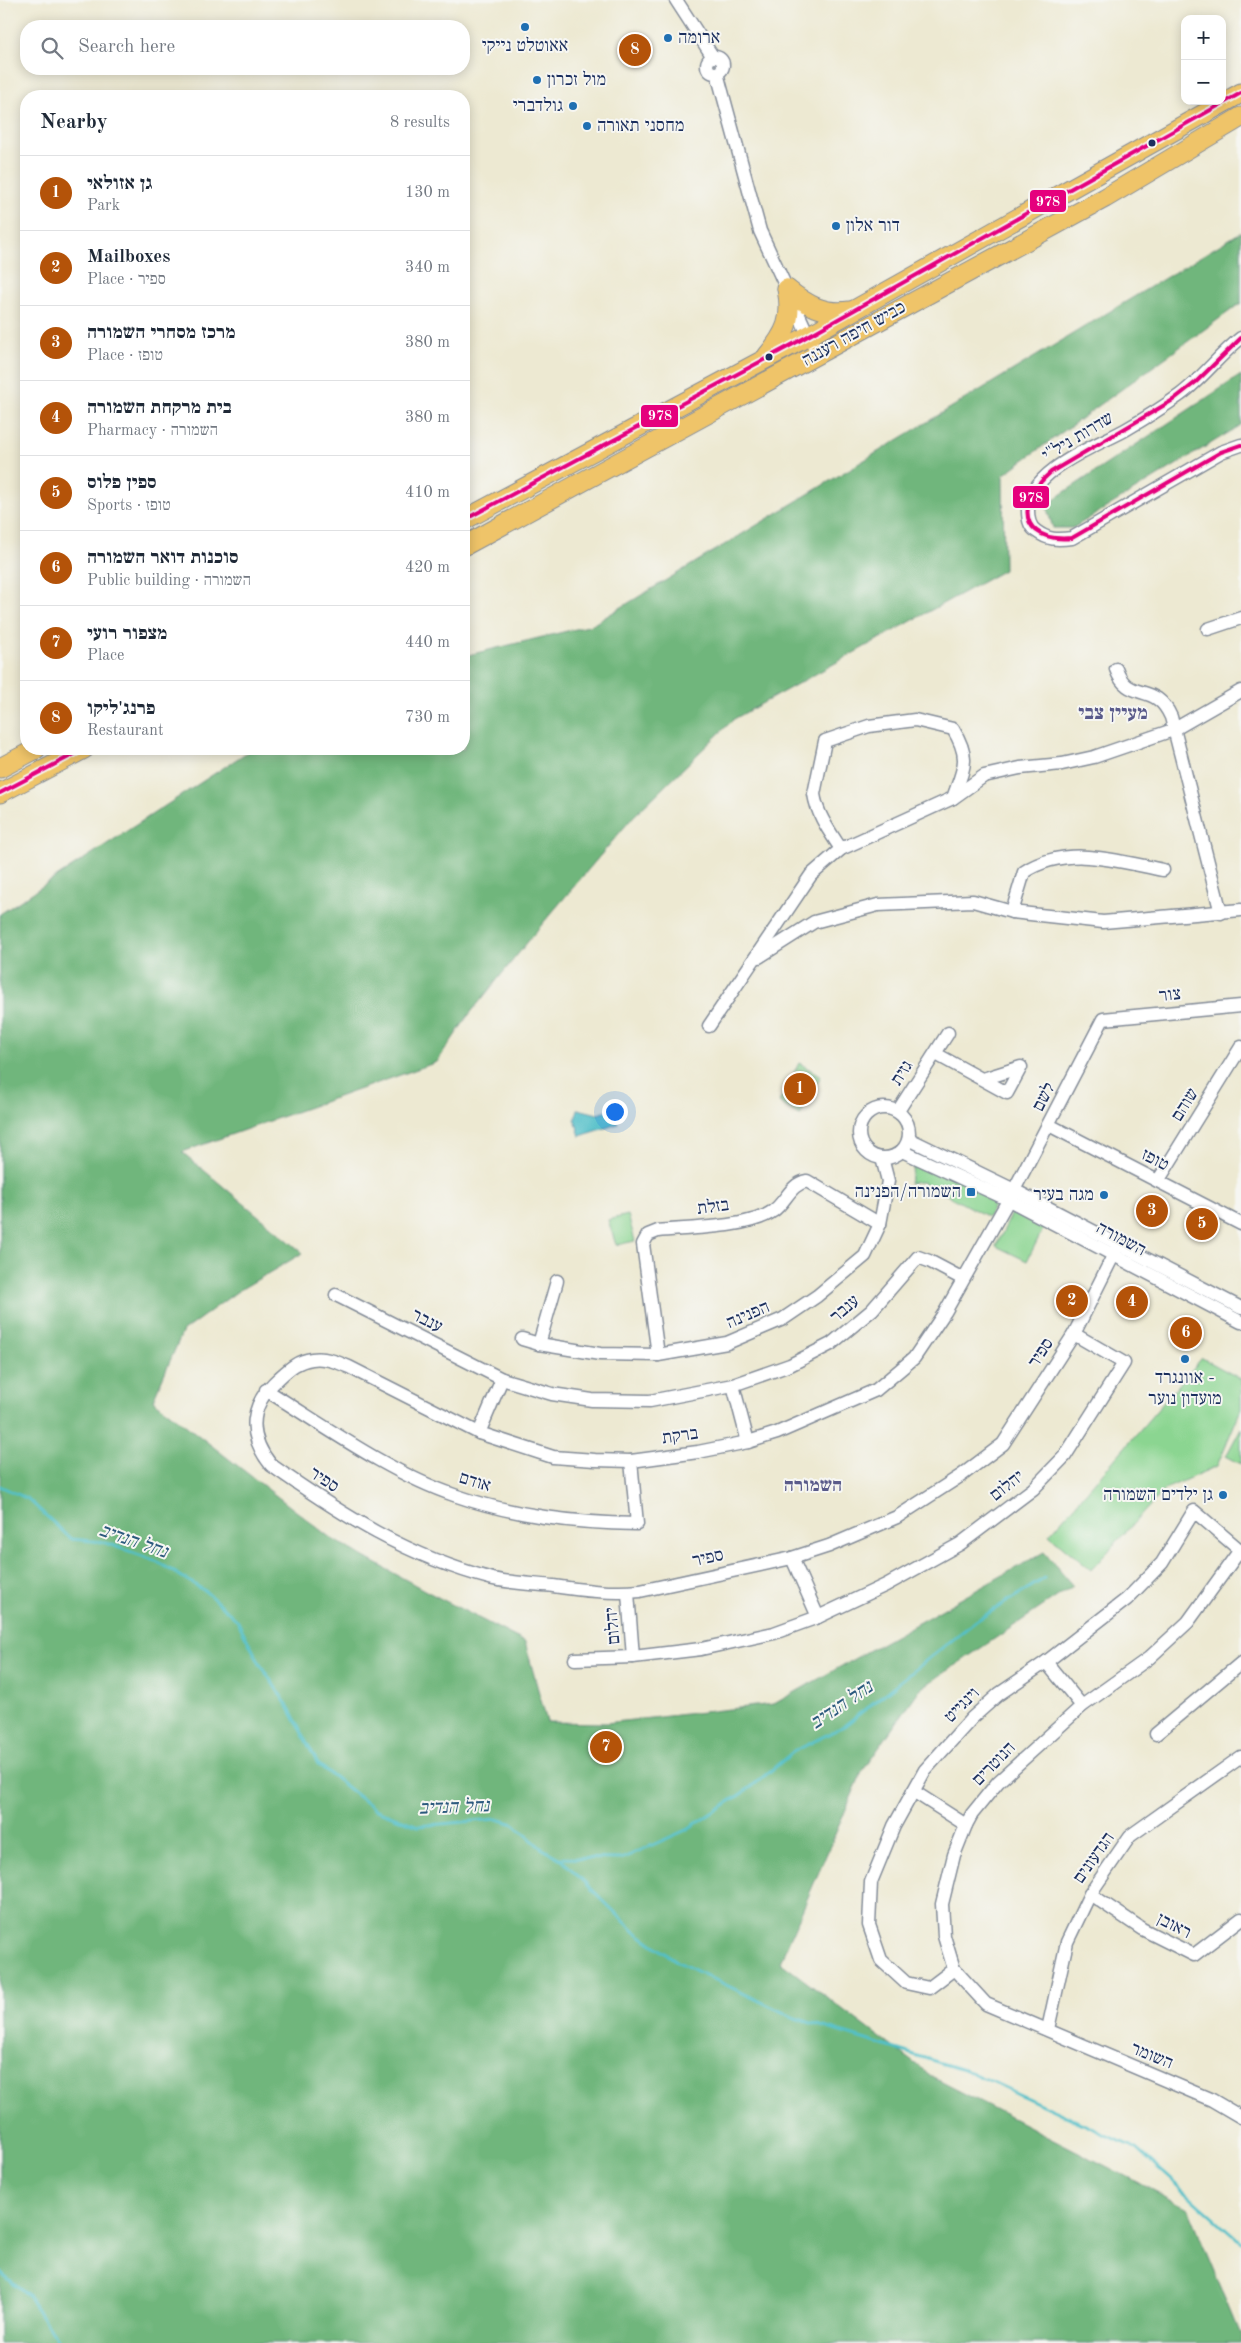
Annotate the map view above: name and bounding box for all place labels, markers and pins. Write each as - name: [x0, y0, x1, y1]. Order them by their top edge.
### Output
- marker: אאוטלט נייקי: [519, 21, 531, 33]
- place label: ארומה: [678, 29, 720, 47]
- pin: 8: [619, 31, 651, 69]
- marker: ארומה: [662, 32, 674, 44]
- place label: אאוטלט נייקי: [482, 36, 568, 55]
- place label: מול זכרון: [547, 70, 606, 89]
- marker: מול זכרון: [531, 74, 543, 86]
- place label: גולדברי: [513, 96, 563, 115]
- marker: גולדברי: [567, 100, 579, 112]
- place label: מחסני תאורה: [597, 117, 684, 135]
- marker: מחסני תאורה: [581, 120, 593, 132]
- unlabelled marker: [1147, 138, 1157, 148]
- place label: דור אלון: [846, 216, 900, 235]
- marker: דור אלון: [830, 220, 842, 232]
- unlabelled marker: [764, 352, 774, 362]
- pin: 1: [784, 1070, 816, 1108]
- place label: השמורה/הפנינה: [854, 1183, 961, 1201]
- marker: השמורה/הפנינה: [965, 1186, 977, 1198]
- place label: מגה בעיר: [1033, 1186, 1094, 1204]
- marker: מגה בעיר: [1098, 1189, 1110, 1201]
- pin: 3: [1136, 1192, 1168, 1230]
- pin: 5: [1186, 1205, 1218, 1243]
- pin: 2: [1056, 1282, 1088, 1320]
- pin: 4: [1116, 1283, 1148, 1321]
- pin: 6: [1170, 1314, 1202, 1352]
- marker: אוונגרד - מועדון נוער: [1179, 1353, 1191, 1365]
- place label: אוונגרד - מועדון נוער: [1148, 1369, 1222, 1408]
- place label: גן ילדים השמורה: [1103, 1485, 1213, 1504]
- marker: גן ילדים השמורה: [1217, 1489, 1229, 1501]
- pin: 7: [590, 1728, 622, 1766]

